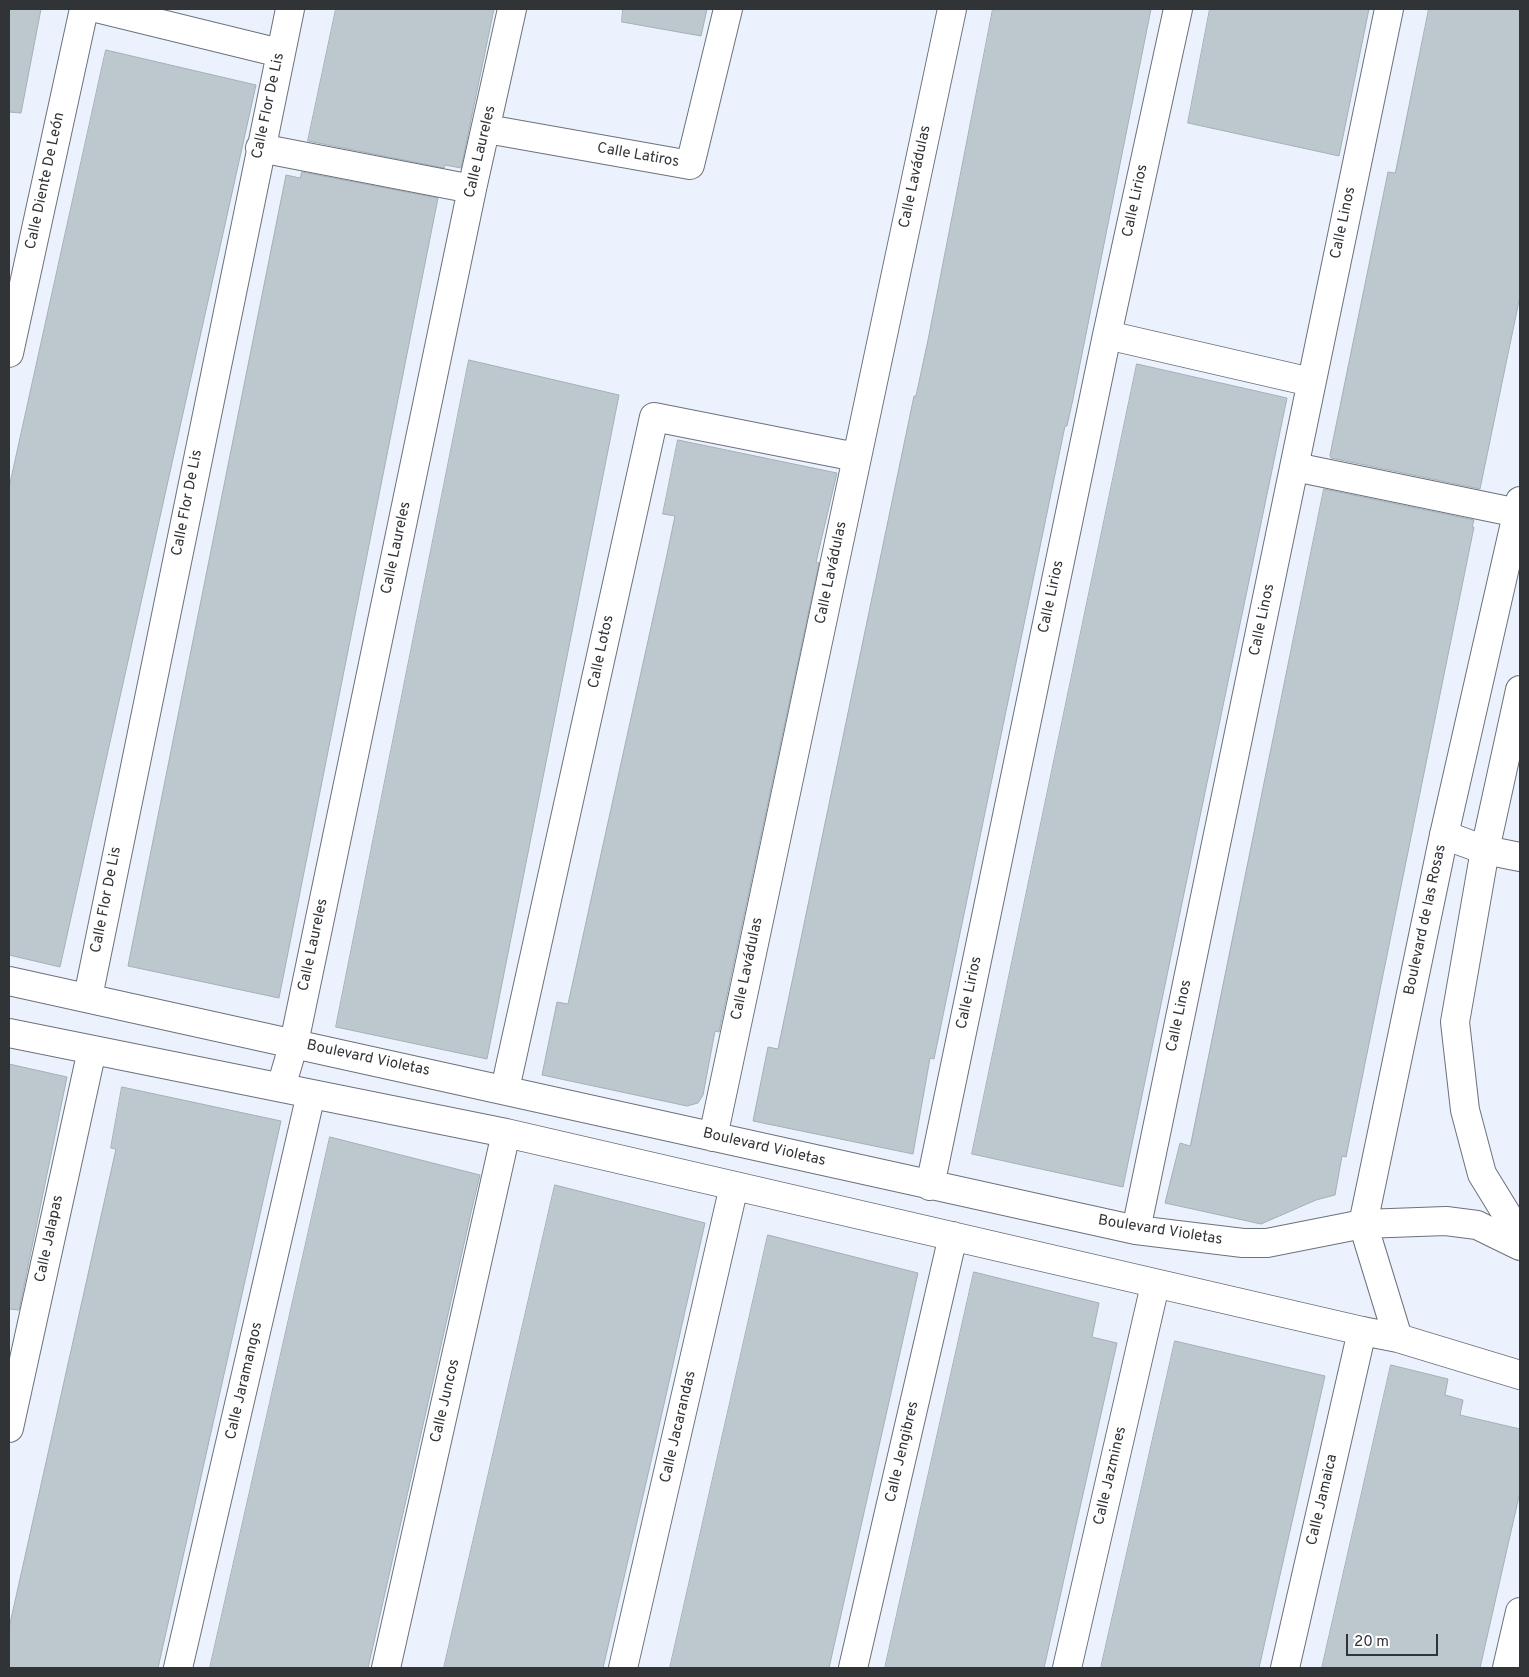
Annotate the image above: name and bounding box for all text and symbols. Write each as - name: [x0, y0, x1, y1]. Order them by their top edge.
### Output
- street label: Calle Flor De Lis: [249, 51, 289, 161]
- street label: Calle Laureles: [462, 104, 500, 200]
- street label: Calle Diente De León: [23, 111, 69, 251]
- street label: Calle Lavádulas: [896, 124, 936, 230]
- street label: Calle Latiros: [596, 140, 680, 172]
- street label: Calle Lirios: [1119, 163, 1153, 239]
- street label: Calle Linos: [1328, 185, 1360, 261]
- street label: Calle Flor De Lis: [169, 448, 207, 558]
- street label: Calle Laureles: [378, 500, 416, 596]
- street label: Calle Lavádulas: [812, 520, 852, 626]
- street label: Calle Lirios: [1035, 559, 1069, 635]
- street label: Calle Linos: [1247, 582, 1279, 658]
- street label: Calle Lotos: [585, 614, 619, 690]
- street label: Boulevard de las Rosas: [1401, 843, 1451, 997]
- street label: Calle Flor De Lis: [88, 845, 126, 955]
- street label: Calle Laureles: [295, 897, 333, 993]
- street label: Calle Lavádulas: [728, 916, 768, 1022]
- street label: Calle Lirios: [953, 955, 987, 1031]
- street label: Calle Linos: [1164, 978, 1196, 1054]
- street label: Boulevard Violetas: [305, 1037, 431, 1081]
- street label: Boulevard Violetas: [701, 1125, 827, 1171]
- street label: Calle Jalapas: [32, 1194, 68, 1284]
- street label: Boulevard Violetas: [1097, 1212, 1223, 1250]
- street label: Calle Jaramangos: [223, 1320, 267, 1442]
- street label: Calle Juncos: [428, 1357, 464, 1445]
- street label: Calle Jacarandas: [657, 1369, 701, 1485]
- street label: Calle Jengibres: [883, 1400, 923, 1504]
- street label: Calle Jazmines: [1091, 1425, 1131, 1527]
- street label: Calle Jamaica: [1304, 1453, 1342, 1547]
- scale bar: [1349, 1624, 1442, 1656]
- text: 20 m: [1354, 1633, 1389, 1652]

